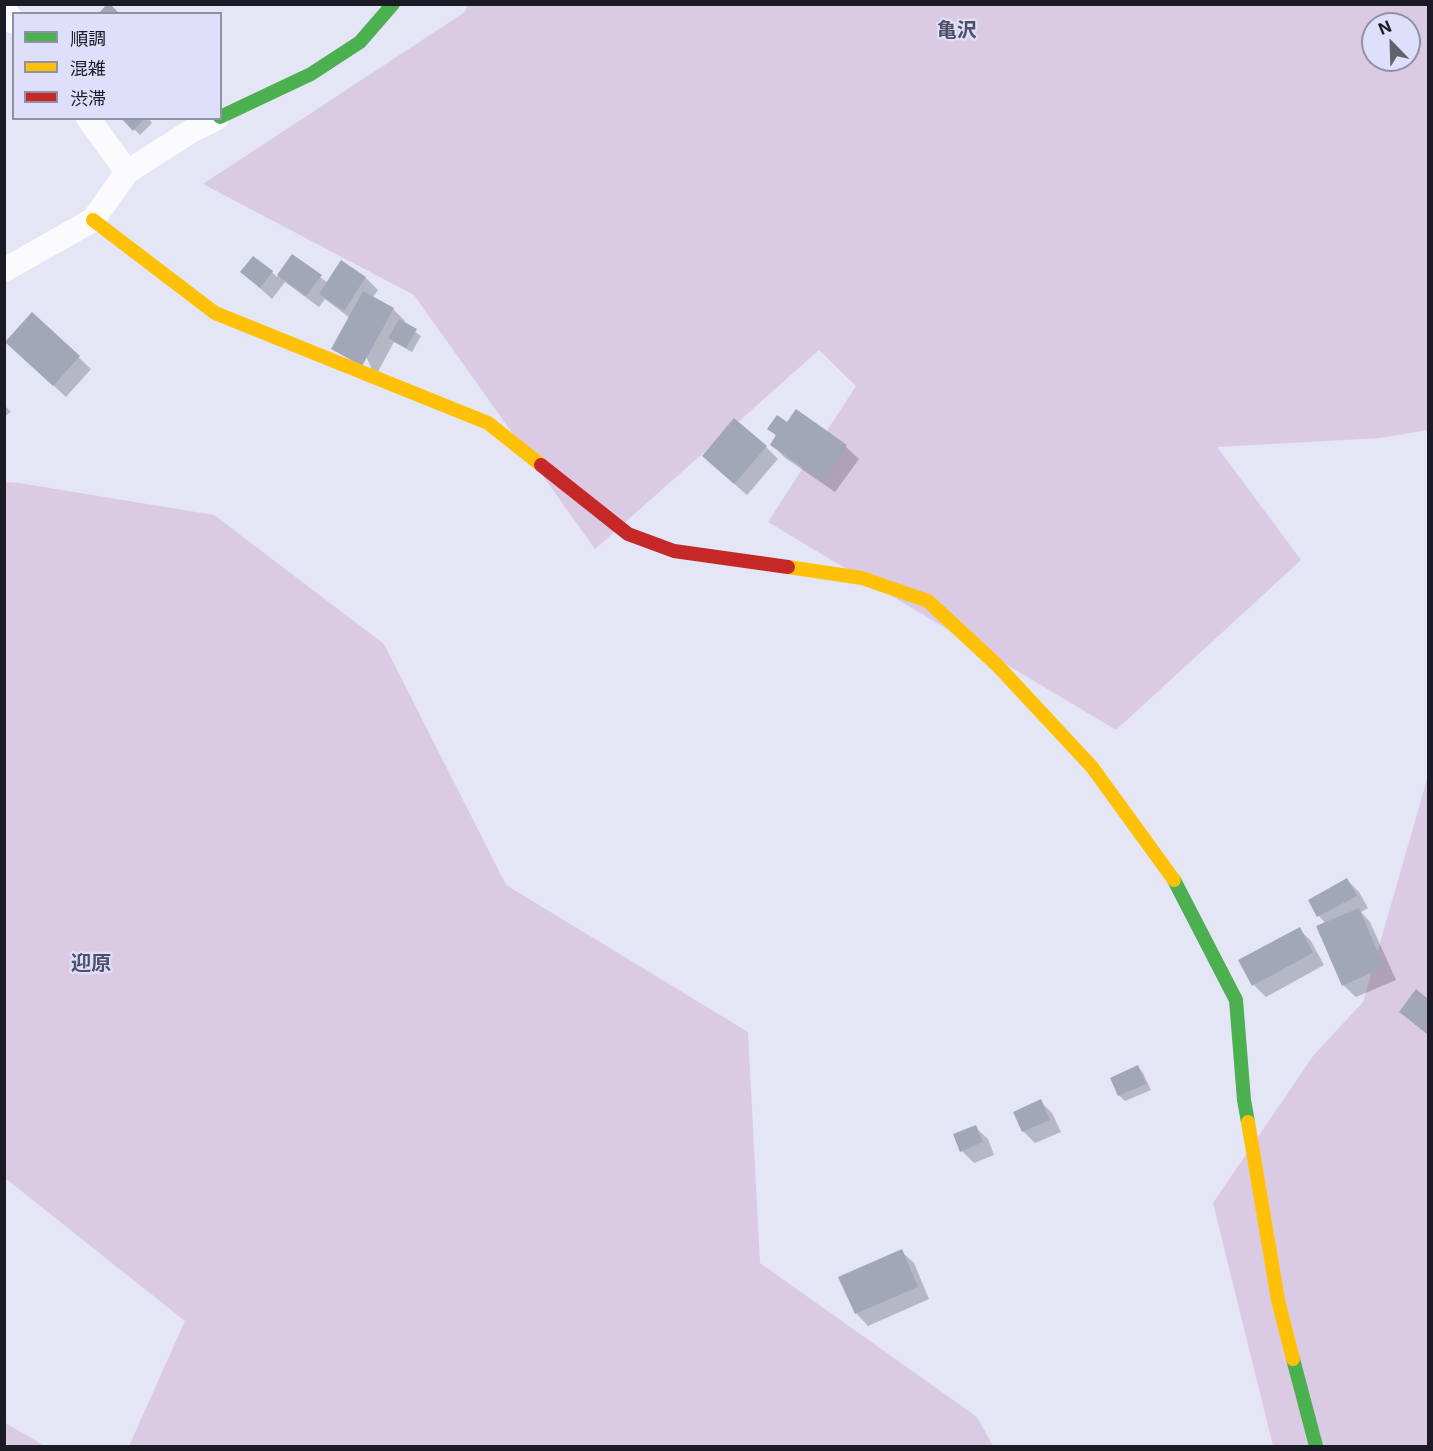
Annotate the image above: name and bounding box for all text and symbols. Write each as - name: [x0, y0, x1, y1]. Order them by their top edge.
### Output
- legend: [12, 12, 222, 120]
- north arrow: [1361, 12, 1421, 72]
- text: N: [1375, 16, 1394, 39]
- district label: 亀沢: [937, 19, 977, 43]
- text: 順調: [70, 28, 106, 49]
- text: 混雑: [70, 58, 106, 79]
- text: 渋滞: [70, 88, 106, 109]
- district label: 迎原: [71, 952, 111, 976]

